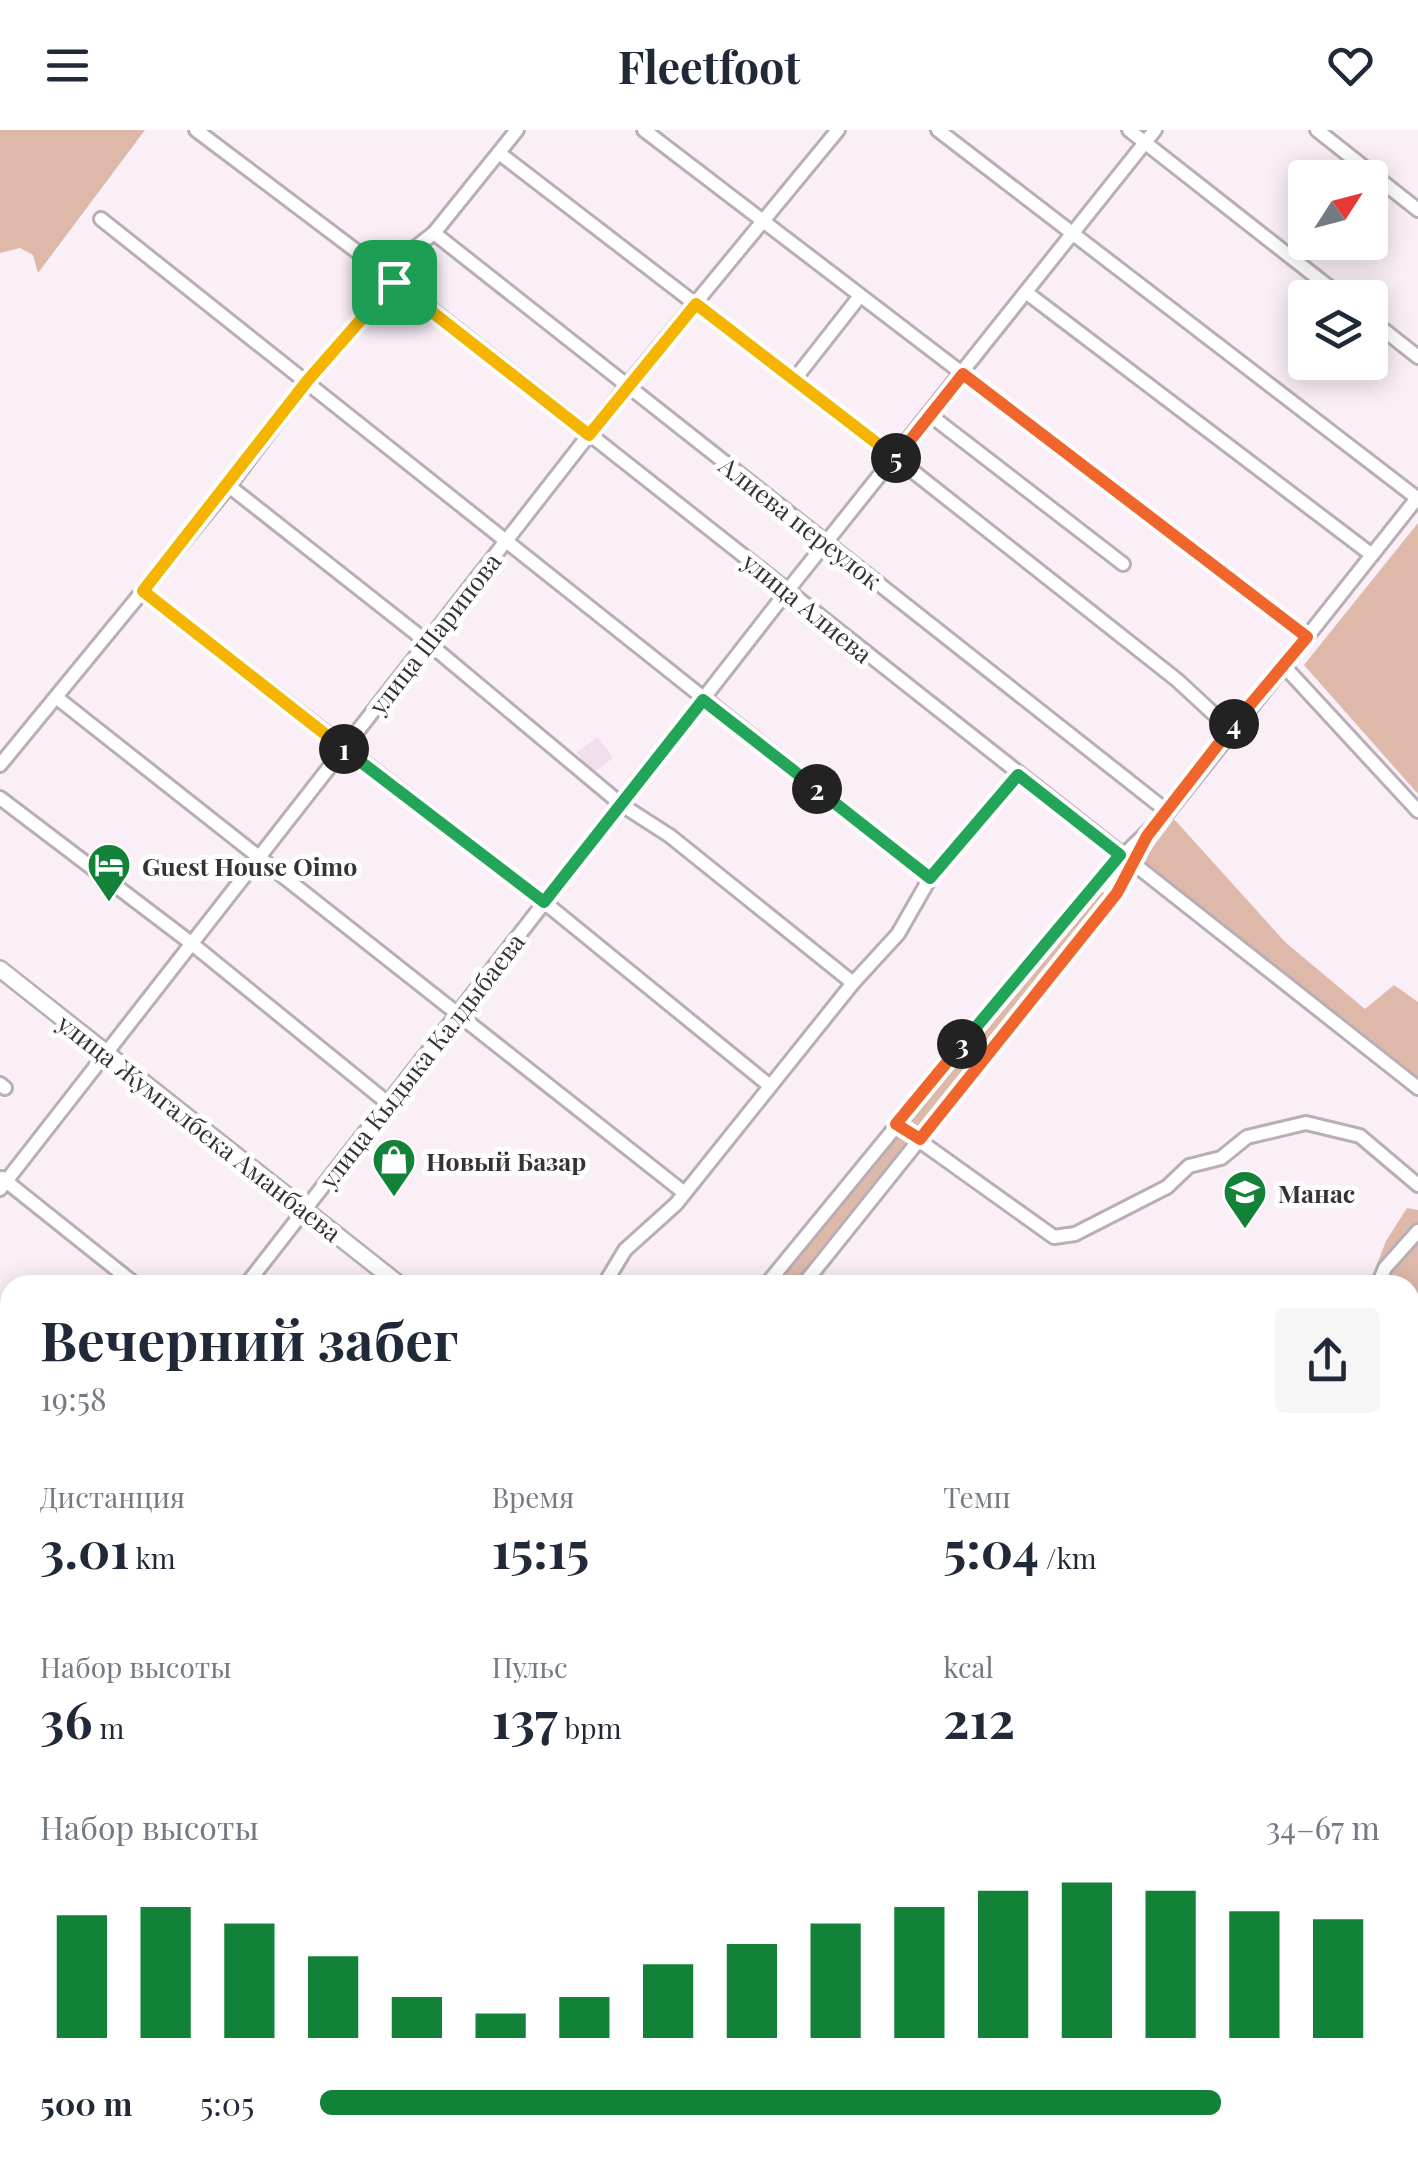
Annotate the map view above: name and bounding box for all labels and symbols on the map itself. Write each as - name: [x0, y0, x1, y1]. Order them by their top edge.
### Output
- north arrow: [1288, 160, 1388, 260]
- pin: [352, 240, 437, 325]
- pin: 5: [871, 433, 921, 483]
- street label: Алиева переулок: [712, 448, 889, 596]
- street label: улица Алиева: [735, 544, 880, 670]
- street label: улица Шарипова: [360, 545, 508, 721]
- pin: 4: [1209, 699, 1259, 749]
- pin: 1: [319, 724, 369, 774]
- pin: 2: [792, 764, 842, 814]
- hotel icon: Guest House Oimo: [86, 842, 132, 903]
- place label: Guest House Oimo: [142, 849, 357, 882]
- street label: улица Кыдыка Калдыбаева: [310, 925, 531, 1195]
- street label: улица Жумгалбека Аманбаева: [51, 1005, 349, 1248]
- pin: 3: [937, 1019, 987, 1069]
- shop icon: Новый Базар: [371, 1137, 417, 1198]
- place label: Новый Базар: [426, 1144, 586, 1177]
- school or university icon: Манас: [1222, 1169, 1268, 1230]
- place label: Манас: [1278, 1176, 1355, 1209]

